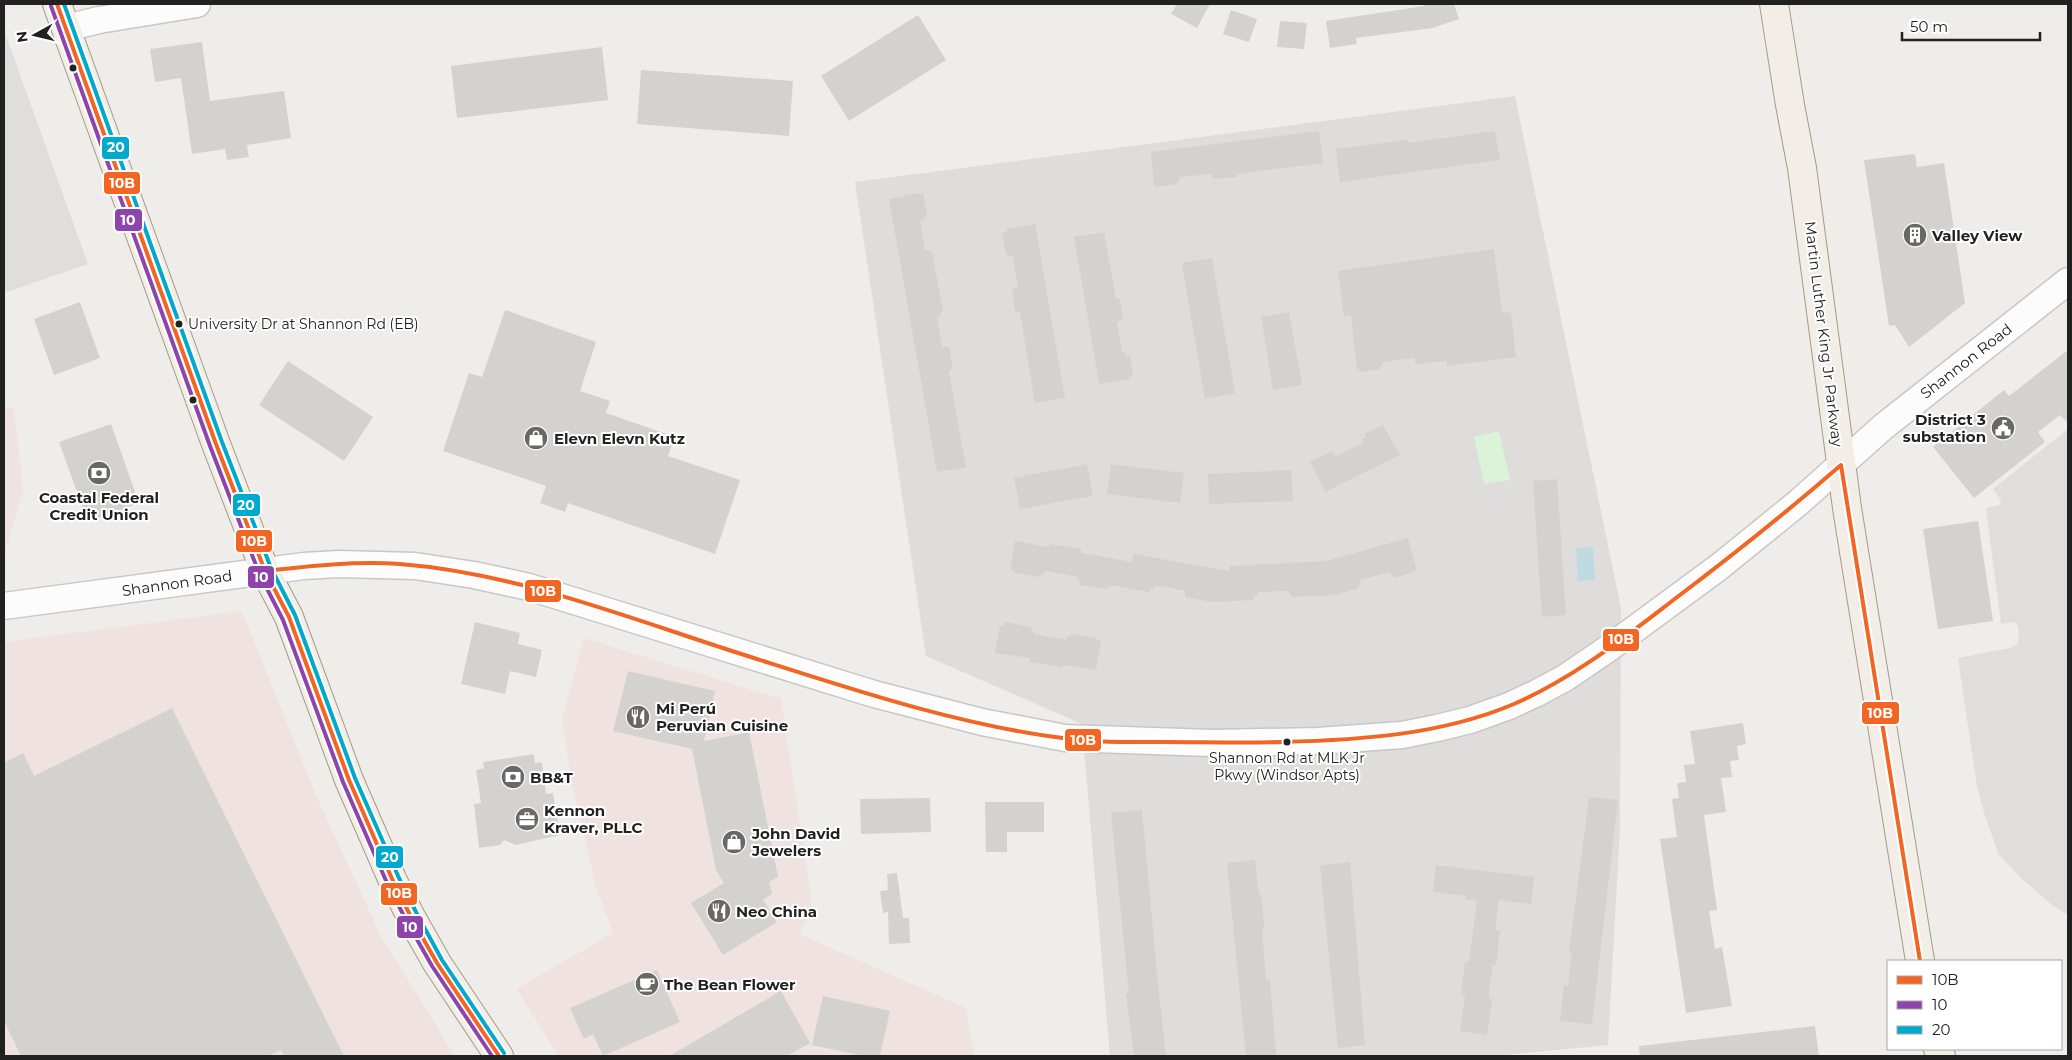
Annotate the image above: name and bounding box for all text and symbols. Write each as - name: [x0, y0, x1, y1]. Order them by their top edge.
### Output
- north arrow: [10, 10, 60, 60]
- scale bar: [1902, 10, 2040, 42]
- text: 50 m: [1910, 17, 1948, 36]
- text: N: [12, 30, 32, 44]
- unlabelled marker: [68, 63, 78, 73]
- line badge: 20: [101, 136, 130, 160]
- text: 20: [107, 138, 125, 156]
- line badge: 10B: [103, 171, 141, 195]
- text: 10B: [109, 174, 135, 192]
- line badge: 10: [114, 208, 143, 232]
- text: 10: [121, 211, 136, 229]
- street label: Martin Luther King Jr Parkway: [1801, 220, 1847, 449]
- building icon: Valley View: [1902, 222, 1928, 248]
- place label: Valley View: [1931, 226, 2023, 245]
- place label: University Dr at Shannon Rd (EB): [188, 315, 419, 333]
- marker: University Dr at Shannon Rd (EB): [174, 319, 184, 329]
- street label: Shannon Road: [1916, 319, 2016, 403]
- unlabelled marker: [188, 395, 198, 405]
- place label: District 3 substation: [1903, 410, 1986, 446]
- public building icon: District 3 substation: [1990, 415, 2016, 441]
- shop icon: Elevn Elevn Kutz: [523, 425, 549, 451]
- place label: Elevn Elevn Kutz: [554, 429, 685, 448]
- bank icon: Coastal Federal Credit Union: [86, 460, 112, 486]
- place label: Coastal Federal Credit Union: [39, 488, 159, 524]
- line badge: 20: [232, 493, 261, 517]
- text: 20: [237, 496, 255, 514]
- line badge: 10B: [235, 529, 273, 553]
- text: 10B: [241, 532, 267, 550]
- line badge: 10: [247, 565, 275, 589]
- street label: Shannon Road: [121, 566, 233, 600]
- text: 10: [254, 568, 269, 586]
- line badge: 10B: [524, 579, 562, 603]
- text: 10B: [530, 582, 556, 600]
- line badge: 10B: [1602, 628, 1640, 652]
- text: 10B: [1608, 630, 1634, 648]
- place label: Mi Perú Peruvian Cuisine: [656, 699, 788, 735]
- line badge: 10B: [1861, 701, 1900, 725]
- restaurant icon: Mi Perú Peruvian Cuisine: [625, 704, 651, 730]
- text: 10B: [1867, 704, 1893, 722]
- line badge: 10B: [1064, 728, 1102, 752]
- text: 10B: [1070, 731, 1096, 749]
- marker: Shannon Rd at MLK Jr Pkwy (Windsor Apts): [1282, 737, 1292, 747]
- place label: Shannon Rd at MLK Jr Pkwy (Windsor Apts): [1209, 749, 1365, 784]
- bank icon: BB&T: [500, 764, 526, 790]
- place label: BB&T: [530, 768, 574, 787]
- place label: Kennon Kraver, PLLC: [544, 801, 642, 837]
- office icon: Kennon Kraver, PLLC: [514, 806, 540, 832]
- place label: John David Jewelers: [751, 824, 840, 860]
- shop icon: John David Jewelers: [721, 829, 747, 855]
- line badge: 20: [375, 845, 404, 869]
- text: 20: [381, 848, 399, 866]
- line badge: 10B: [380, 882, 418, 906]
- text: 10B: [386, 884, 412, 902]
- restaurant icon: Neo China: [706, 898, 732, 924]
- place label: Neo China: [736, 902, 817, 921]
- line badge: 10: [396, 915, 424, 939]
- text: 10: [403, 918, 418, 936]
- legend: [1887, 960, 2062, 1050]
- text: 10B: [1932, 970, 1959, 989]
- cafe icon: The Bean Flower: [634, 971, 660, 997]
- place label: The Bean Flower: [664, 975, 796, 994]
- text: 10: [1932, 995, 1947, 1014]
- text: 20: [1932, 1020, 1950, 1039]

